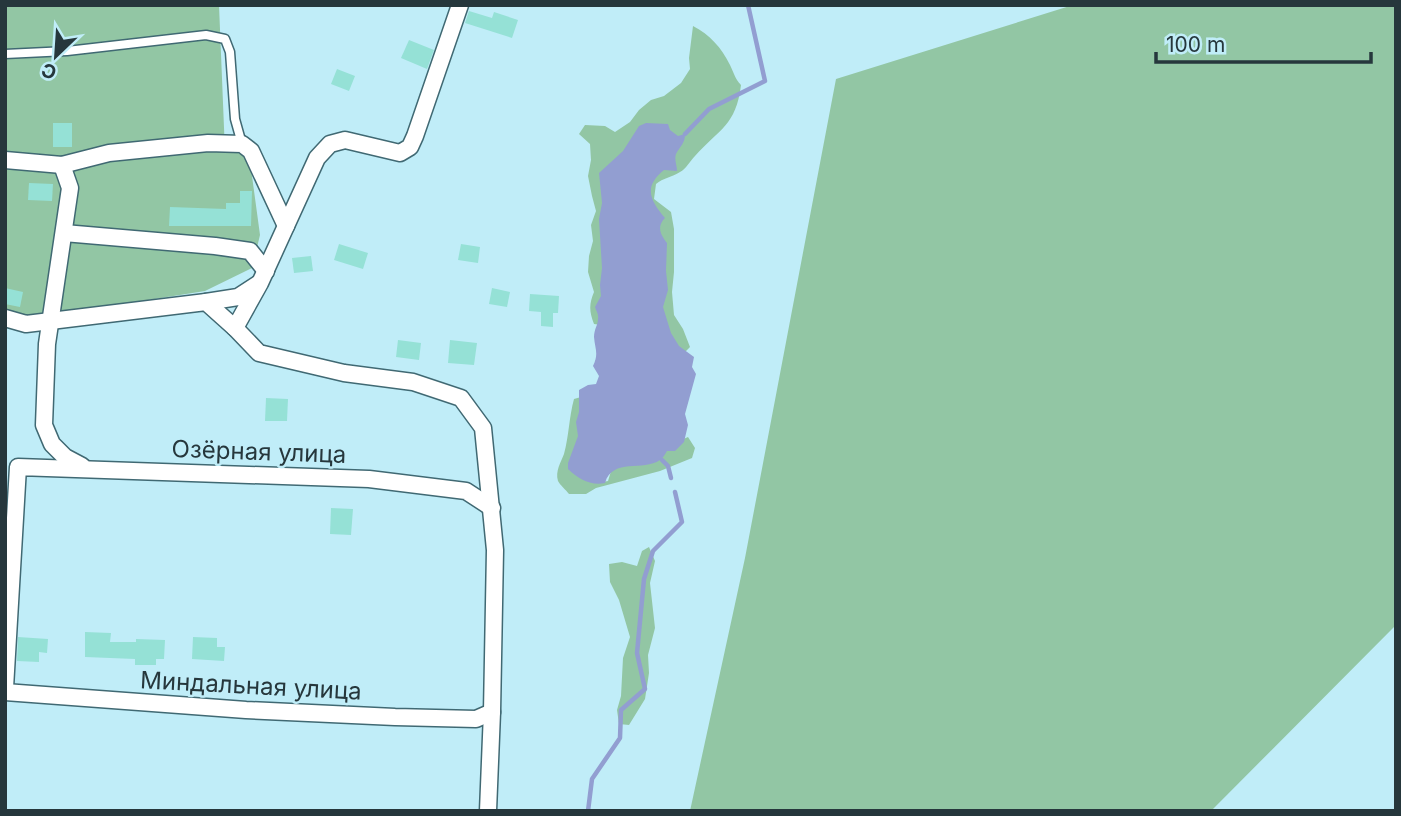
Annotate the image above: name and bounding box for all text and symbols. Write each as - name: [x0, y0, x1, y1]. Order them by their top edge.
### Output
- north arrow: [21, 21, 91, 91]
- scale bar: [1156, 21, 1371, 65]
- text: 100 m: [1166, 32, 1225, 57]
- text: С: [38, 58, 60, 84]
- street label: Озёрная улица: [171, 434, 347, 469]
- street label: Миндальная улица: [140, 665, 363, 706]

